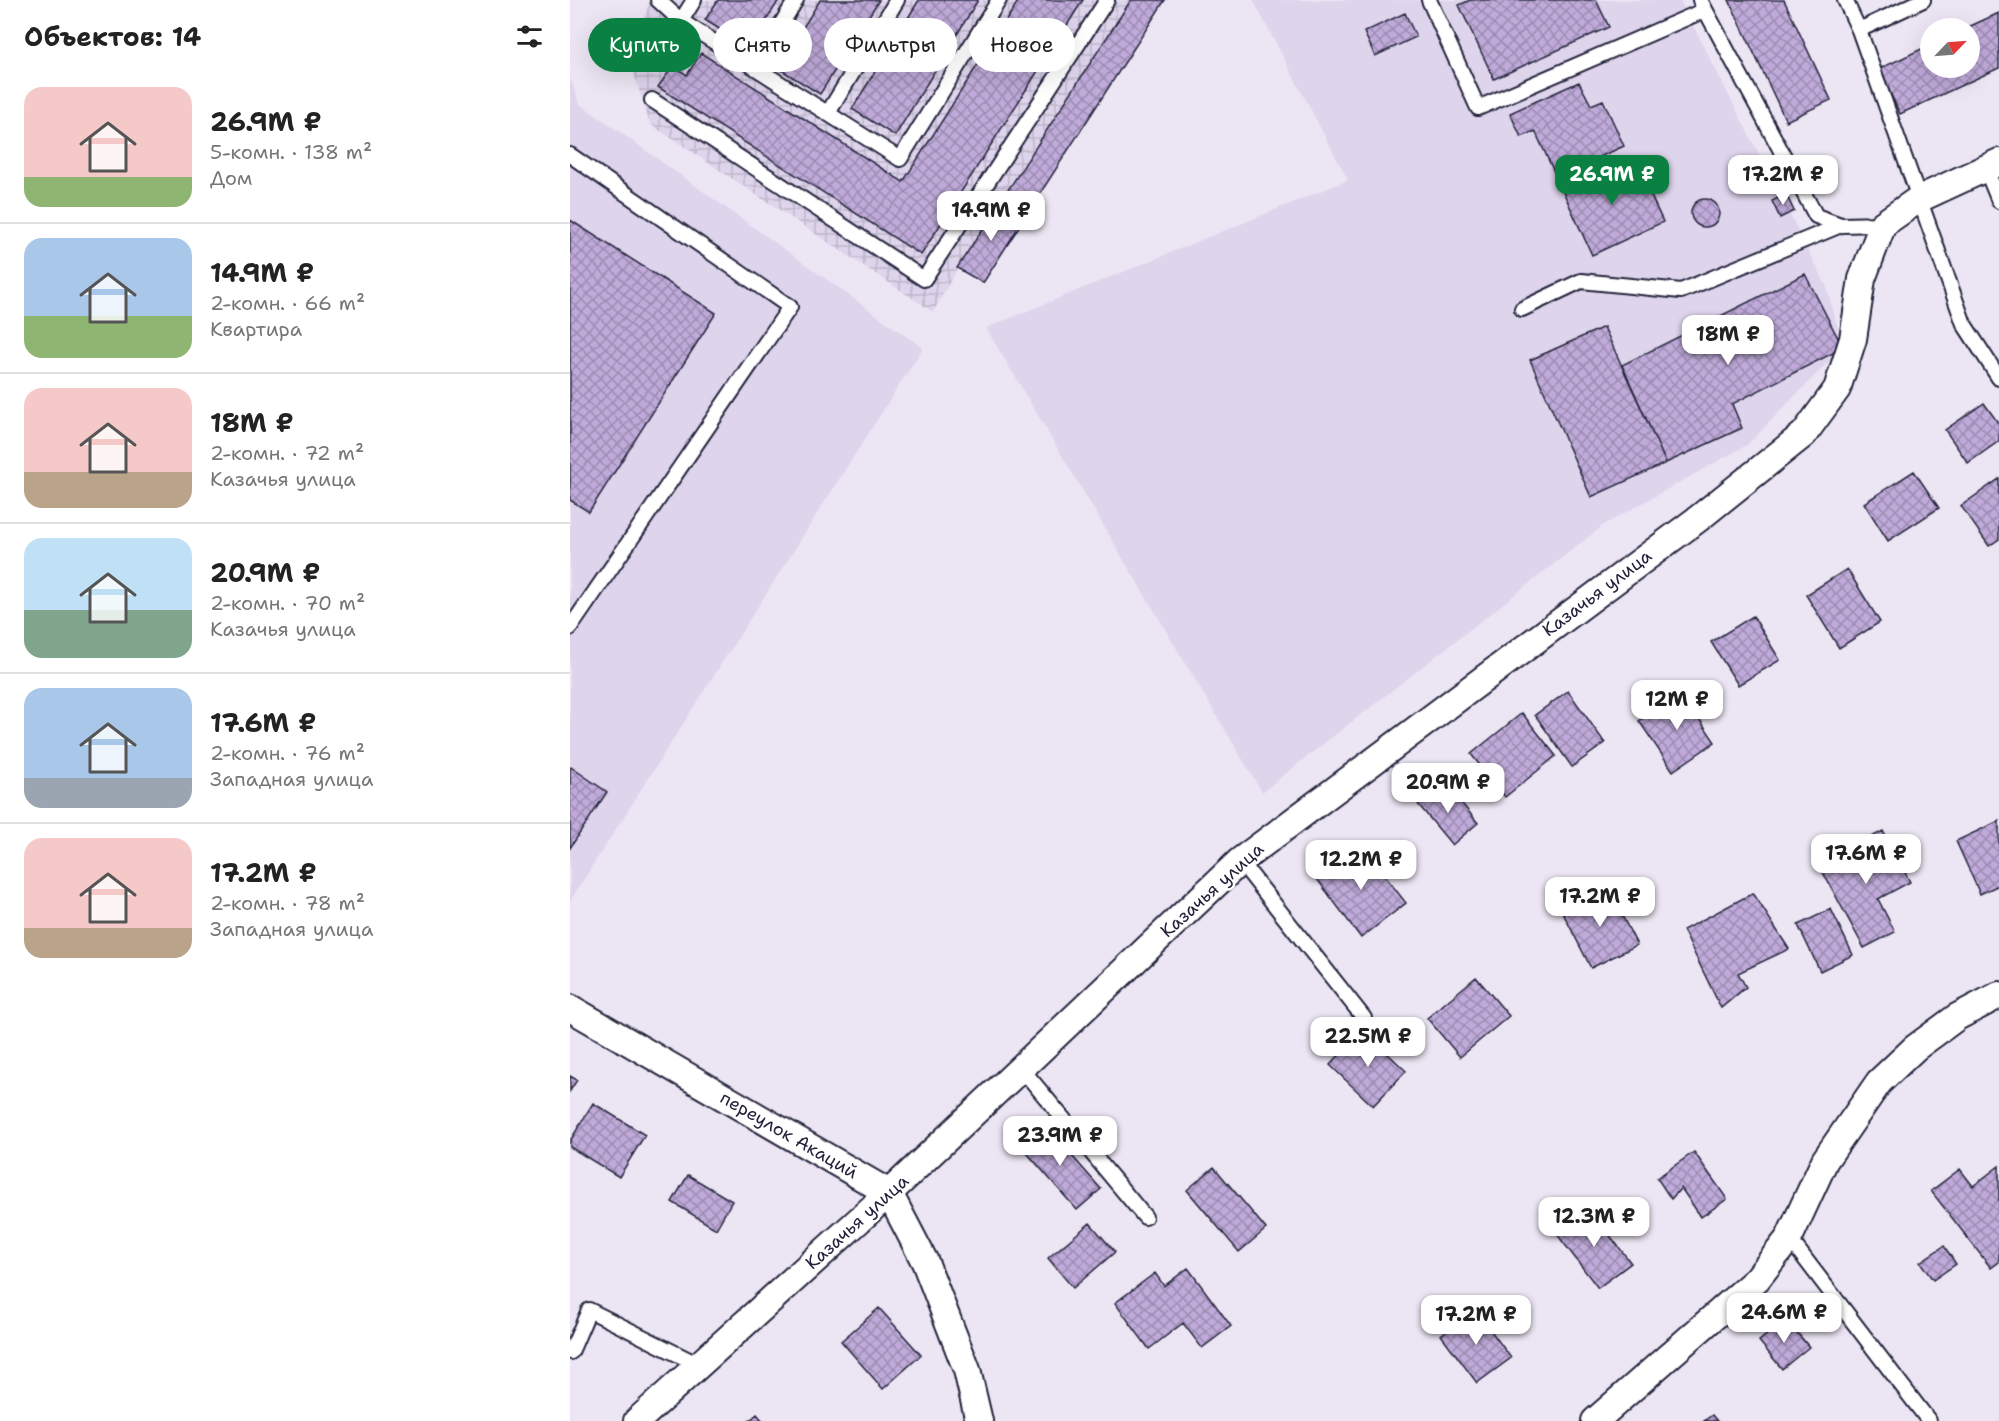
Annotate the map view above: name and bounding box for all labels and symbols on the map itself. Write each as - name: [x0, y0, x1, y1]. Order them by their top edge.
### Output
- north arrow: [1920, 18, 1980, 78]
- pin: 26.9M ₽: [1557, 155, 1667, 206]
- pin: 17.2M ₽: [1728, 155, 1838, 206]
- pin: 14.9M ₽: [936, 191, 1046, 242]
- pin: 18M ₽: [1686, 315, 1770, 366]
- street label: Казачья улица: [1537, 544, 1657, 642]
- pin: 12M ₽: [1635, 680, 1719, 731]
- pin: 20.9M ₽: [1393, 763, 1503, 814]
- pin: 17.6M ₽: [1811, 834, 1921, 885]
- street label: Казачья улица: [1155, 837, 1269, 943]
- pin: 12.2M ₽: [1306, 840, 1416, 891]
- pin: 17.2M ₽: [1545, 877, 1655, 928]
- pin: 22.5M ₽: [1313, 1017, 1423, 1068]
- street label: переулок Акаций: [716, 1086, 862, 1184]
- pin: 23.9M ₽: [1005, 1116, 1115, 1167]
- street label: Казачья улица: [800, 1169, 914, 1275]
- pin: 12.3M ₽: [1539, 1197, 1649, 1248]
- pin: 24.6M ₽: [1729, 1293, 1839, 1344]
- pin: 17.2M ₽: [1421, 1295, 1531, 1346]

